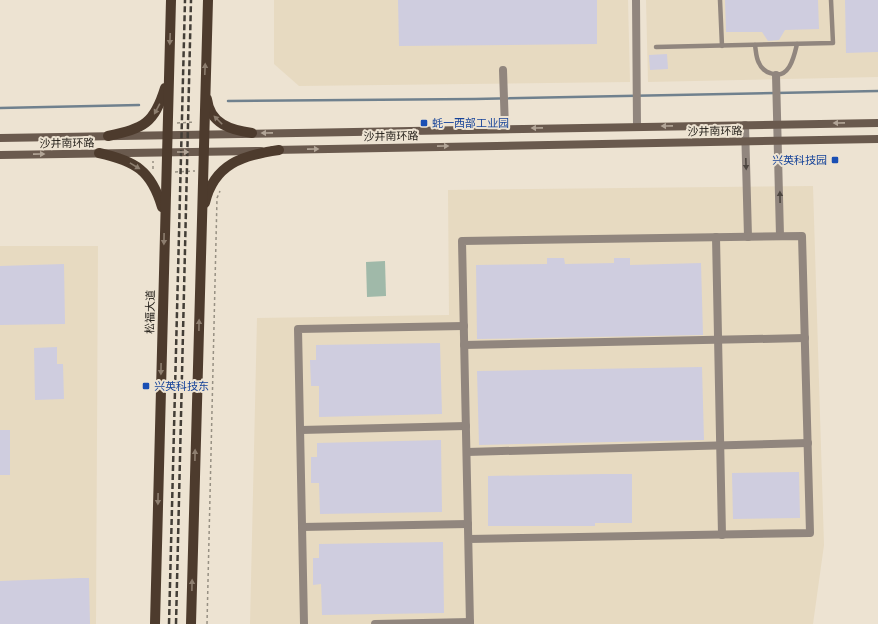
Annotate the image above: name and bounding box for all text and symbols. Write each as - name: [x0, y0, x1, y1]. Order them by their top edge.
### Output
- one-way arrow: [167, 33, 173, 46]
- one-way arrow: [202, 63, 209, 75]
- one-way arrow: [153, 103, 160, 115]
- one-way arrow: [213, 115, 223, 125]
- place label: 蚝一西部工业园: [432, 116, 509, 130]
- marker: 蚝一西部工业园: [419, 118, 429, 128]
- one-way arrow: [832, 120, 845, 126]
- one-way arrow: [660, 123, 673, 129]
- street label: 沙井南环路: [687, 124, 743, 138]
- one-way arrow: [530, 125, 543, 131]
- street label: 沙井南环路: [363, 129, 419, 143]
- one-way arrow: [260, 130, 273, 136]
- street label: 沙井南环路: [39, 136, 95, 150]
- one-way arrow: [437, 143, 450, 149]
- one-way arrow: [307, 146, 320, 152]
- one-way arrow: [177, 149, 190, 155]
- one-way arrow: [33, 151, 46, 157]
- place label: 兴英科技园: [772, 153, 827, 167]
- marker: 兴英科技园: [830, 155, 840, 165]
- one-way arrow: [743, 158, 749, 171]
- one-way arrow: [129, 162, 141, 169]
- one-way arrow: [776, 191, 783, 203]
- one-way arrow: [161, 233, 167, 246]
- street label: 松福大道: [143, 290, 157, 334]
- one-way arrow: [195, 319, 202, 331]
- one-way arrow: [158, 363, 164, 376]
- place label: 兴英科技东: [154, 379, 209, 393]
- marker: 兴英科技东: [141, 381, 151, 391]
- one-way arrow: [192, 449, 199, 461]
- one-way arrow: [155, 493, 161, 506]
- one-way arrow: [189, 578, 195, 591]

